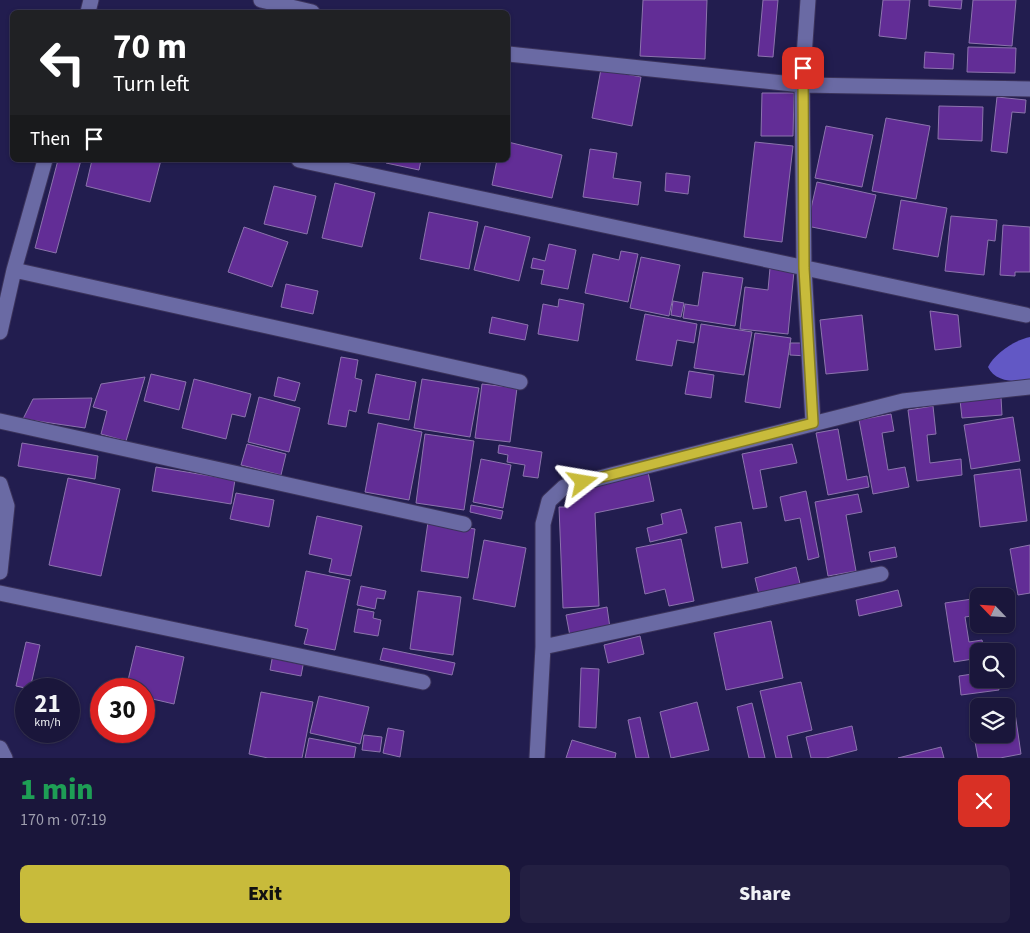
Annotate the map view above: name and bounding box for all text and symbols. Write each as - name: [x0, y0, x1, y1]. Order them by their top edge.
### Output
- text: 70 m: [113, 22, 187, 72]
- icon: left: [30, 30, 95, 95]
- pin: [782, 47, 824, 89]
- icon: arrive: [789, 54, 817, 82]
- text: Turn left: [113, 68, 189, 100]
- icon: arrive: [80, 125, 108, 153]
- text: Then: [30, 126, 70, 153]
- position arrow: [556, 455, 608, 507]
- north arrow: [970, 588, 1015, 632]
- map controls: [970, 588, 1015, 743]
- button: search: [970, 643, 1015, 688]
- speed limit sign: 30: [90, 678, 155, 743]
- text: 21: [34, 686, 61, 722]
- button: layers: [970, 698, 1015, 743]
- text: km/h: [34, 714, 61, 731]
- text: 1 min: [20, 768, 94, 811]
- button: close: [958, 775, 1010, 827]
- text: 170 m · 07:19: [20, 809, 107, 831]
- button: Exit: [20, 865, 510, 923]
- button: Share: [520, 865, 1010, 923]

